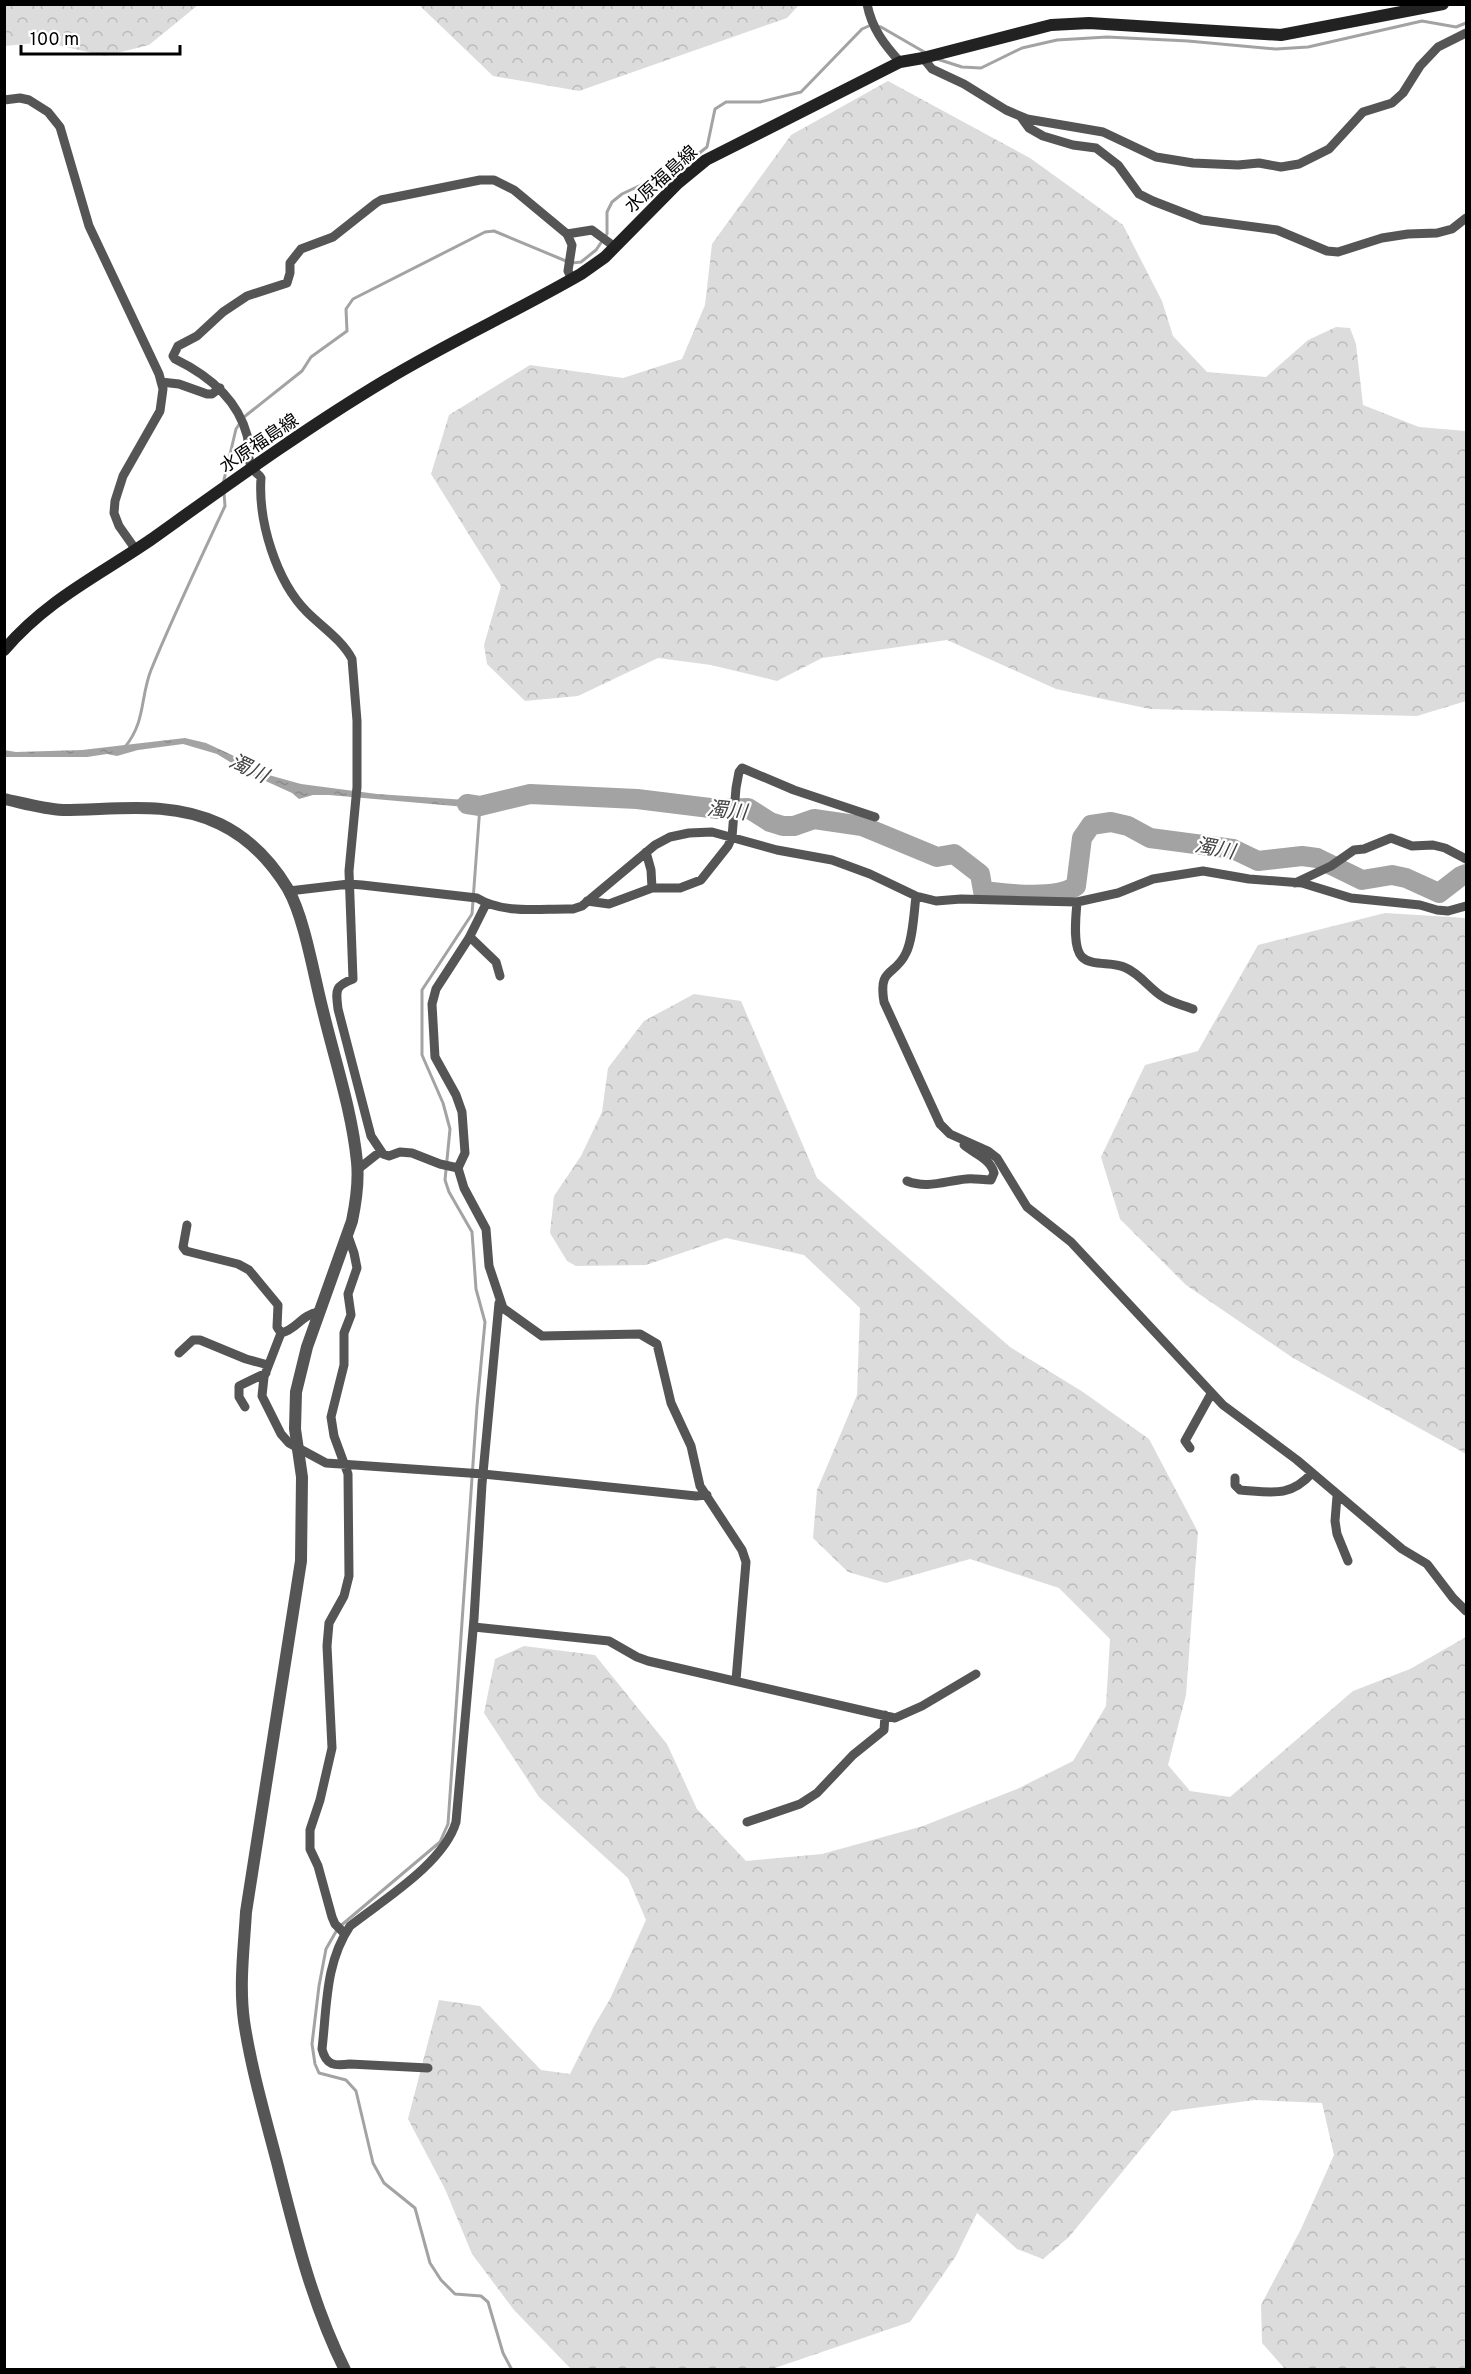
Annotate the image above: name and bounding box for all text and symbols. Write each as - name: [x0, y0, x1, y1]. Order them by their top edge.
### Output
- scale bar: [21, 18, 180, 56]
- text: 100 m: [30, 29, 79, 52]
- street label: 水原福島線: [621, 141, 703, 219]
- street label: 水原福島線: [216, 410, 304, 479]
- water label: 濁川: [224, 749, 274, 791]
- water label: 濁川: [706, 797, 750, 827]
- water label: 濁川: [1193, 833, 1239, 867]

